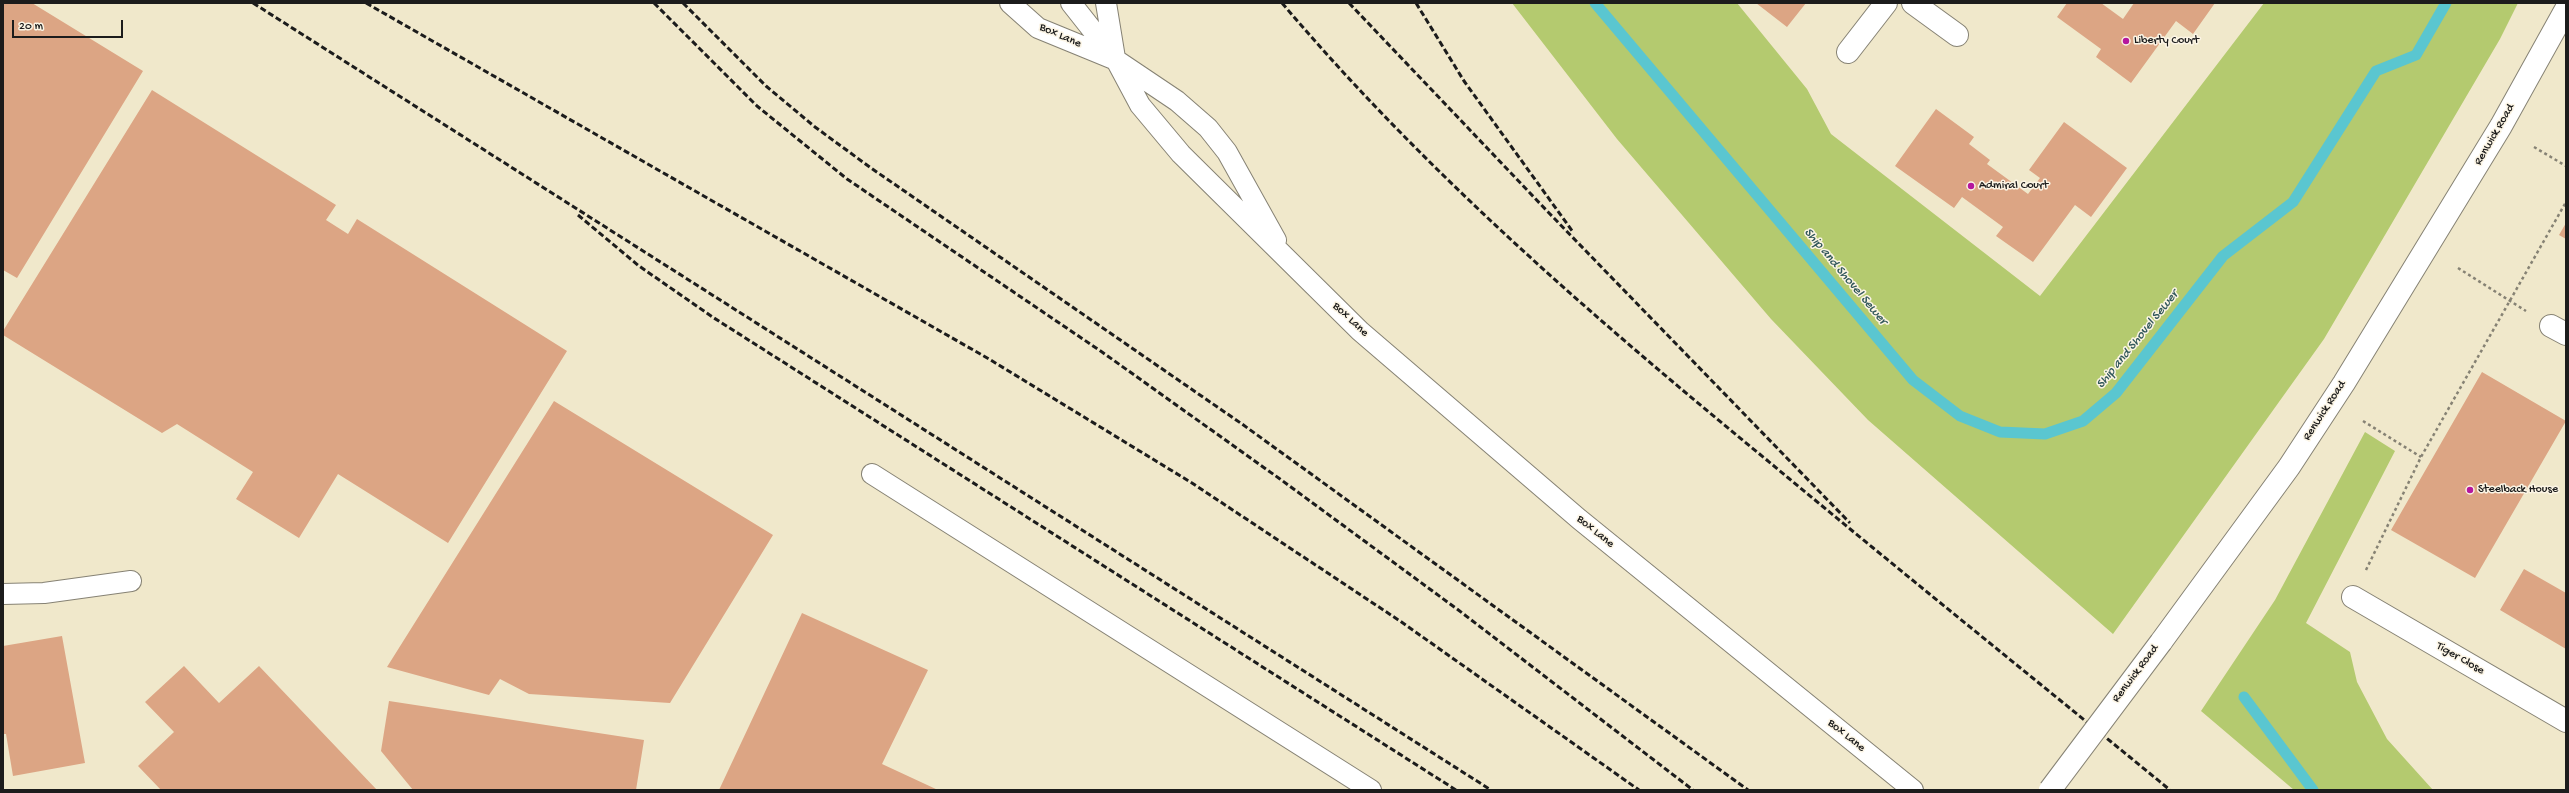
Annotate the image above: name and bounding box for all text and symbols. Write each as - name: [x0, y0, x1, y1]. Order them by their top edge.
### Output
- scale bar: [14, 12, 125, 38]
- text: 20 m: [19, 20, 43, 34]
- street label: Box Lane: [1037, 20, 1083, 52]
- place label: Liberty Court: [2134, 34, 2199, 48]
- marker: Liberty Court: [2121, 36, 2131, 46]
- street label: Renwick Road: [2472, 102, 2518, 168]
- place label: Admiral Court: [1979, 179, 2048, 193]
- marker: Admiral Court: [1966, 181, 1976, 191]
- water label: Ship and Shovel Sewer: [1800, 225, 1890, 329]
- water label: Ship and Shovel Sewer: [2094, 288, 2182, 392]
- street label: Box Lane: [1329, 300, 1371, 340]
- street label: Renwick Road: [2300, 378, 2350, 444]
- place label: Steelback House: [2478, 483, 2558, 497]
- marker: Steelback House: [2465, 485, 2475, 495]
- street label: Box Lane: [1573, 512, 1617, 552]
- street label: Tiger Close: [2433, 639, 2487, 679]
- street label: Renwick Road: [2110, 642, 2162, 706]
- street label: Box Lane: [1824, 716, 1868, 756]

